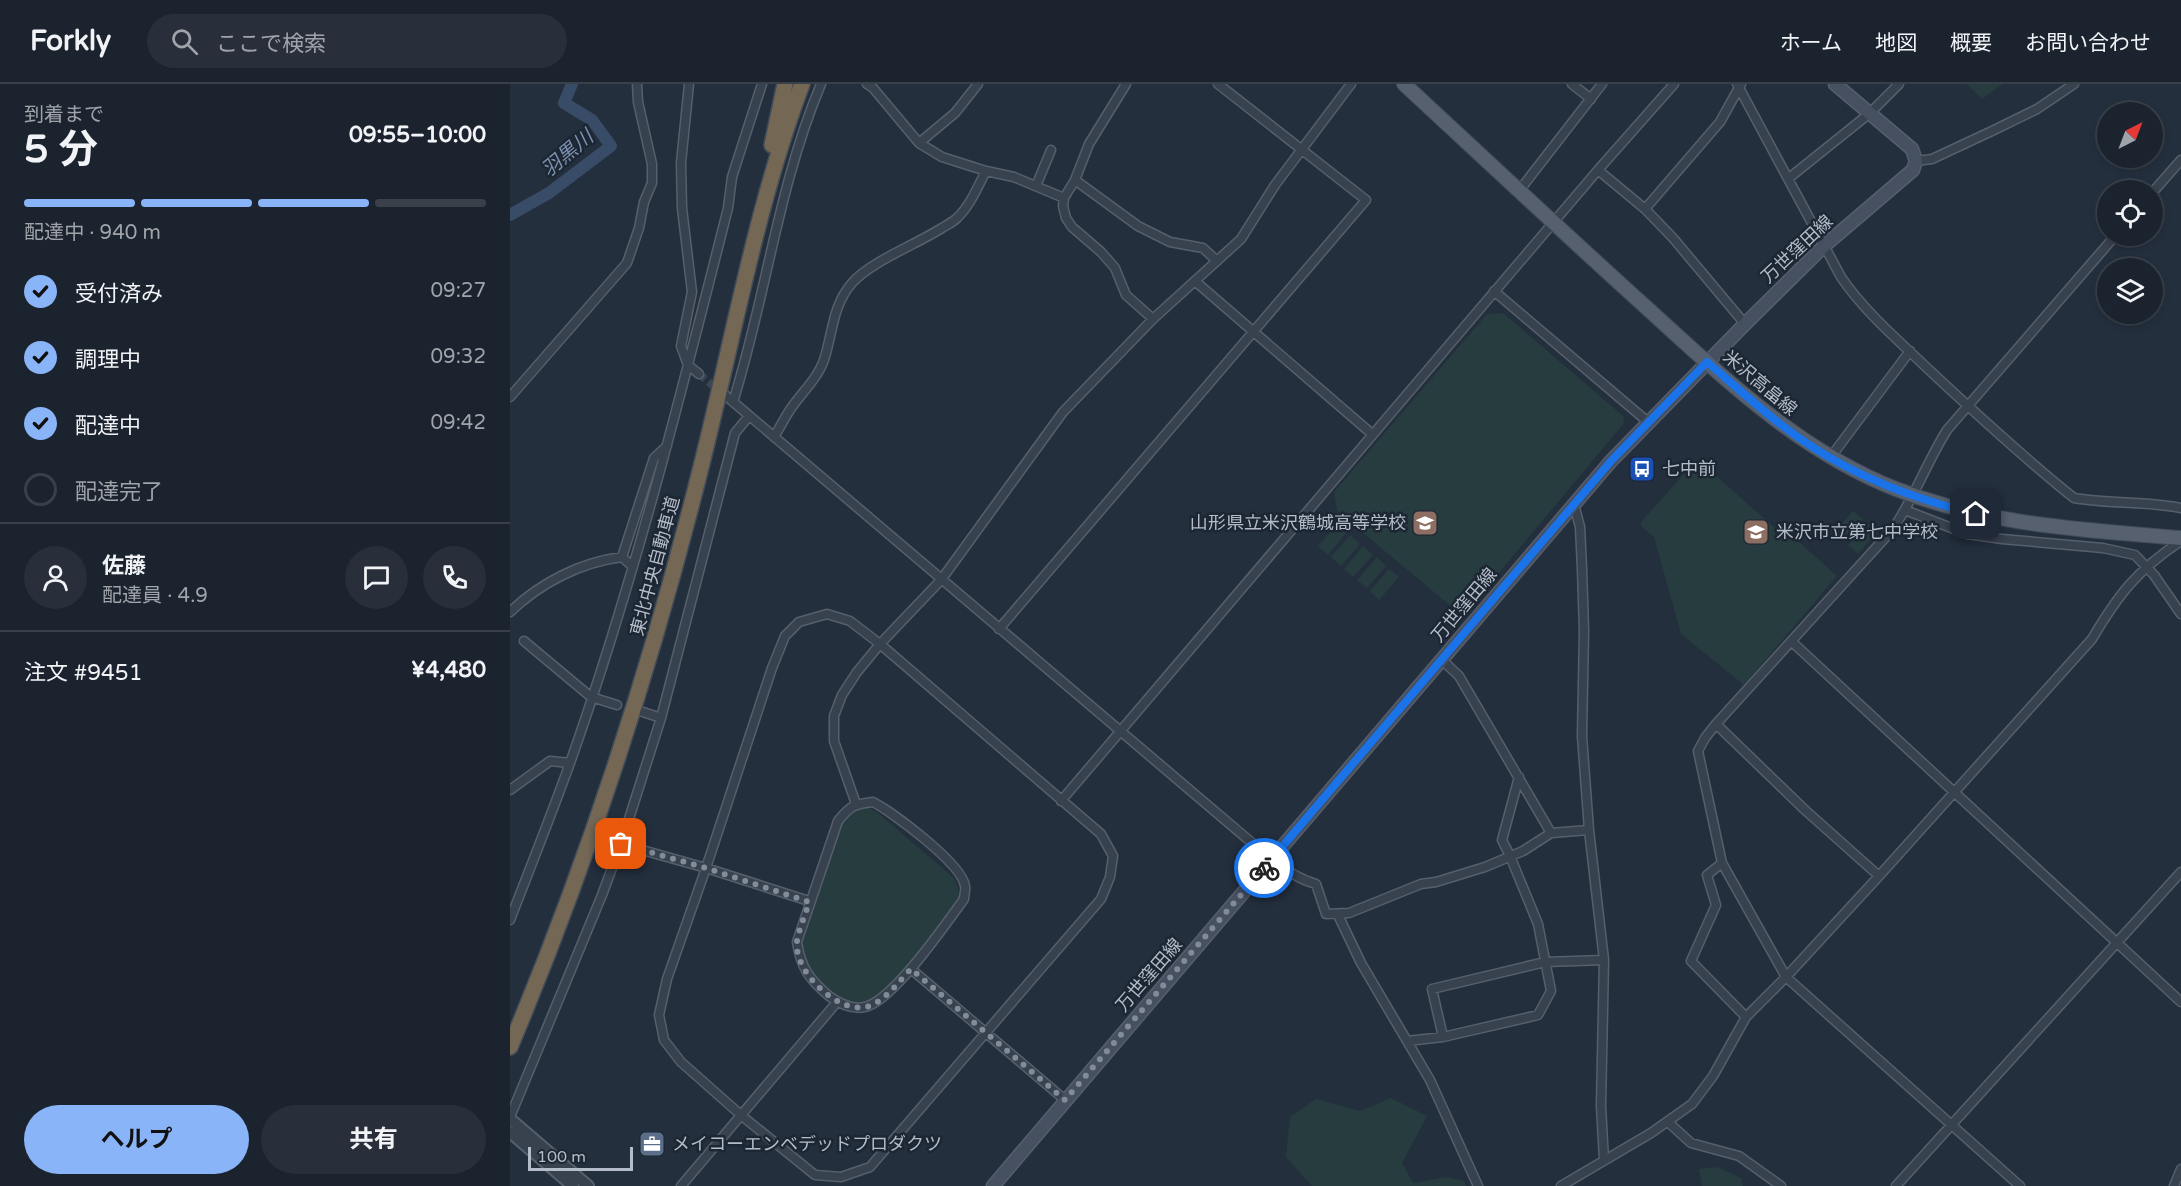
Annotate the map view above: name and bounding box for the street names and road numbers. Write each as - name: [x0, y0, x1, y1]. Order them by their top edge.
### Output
- street label: 万世窪田線: [1757, 210, 1837, 288]
- street label: 米沢高畠線: [1718, 346, 1802, 420]
- street label: 東北中央自動車道: [626, 494, 684, 638]
- street label: 万世窪田線: [1427, 563, 1501, 647]
- street label: 万世窪田線: [1111, 934, 1187, 1016]

